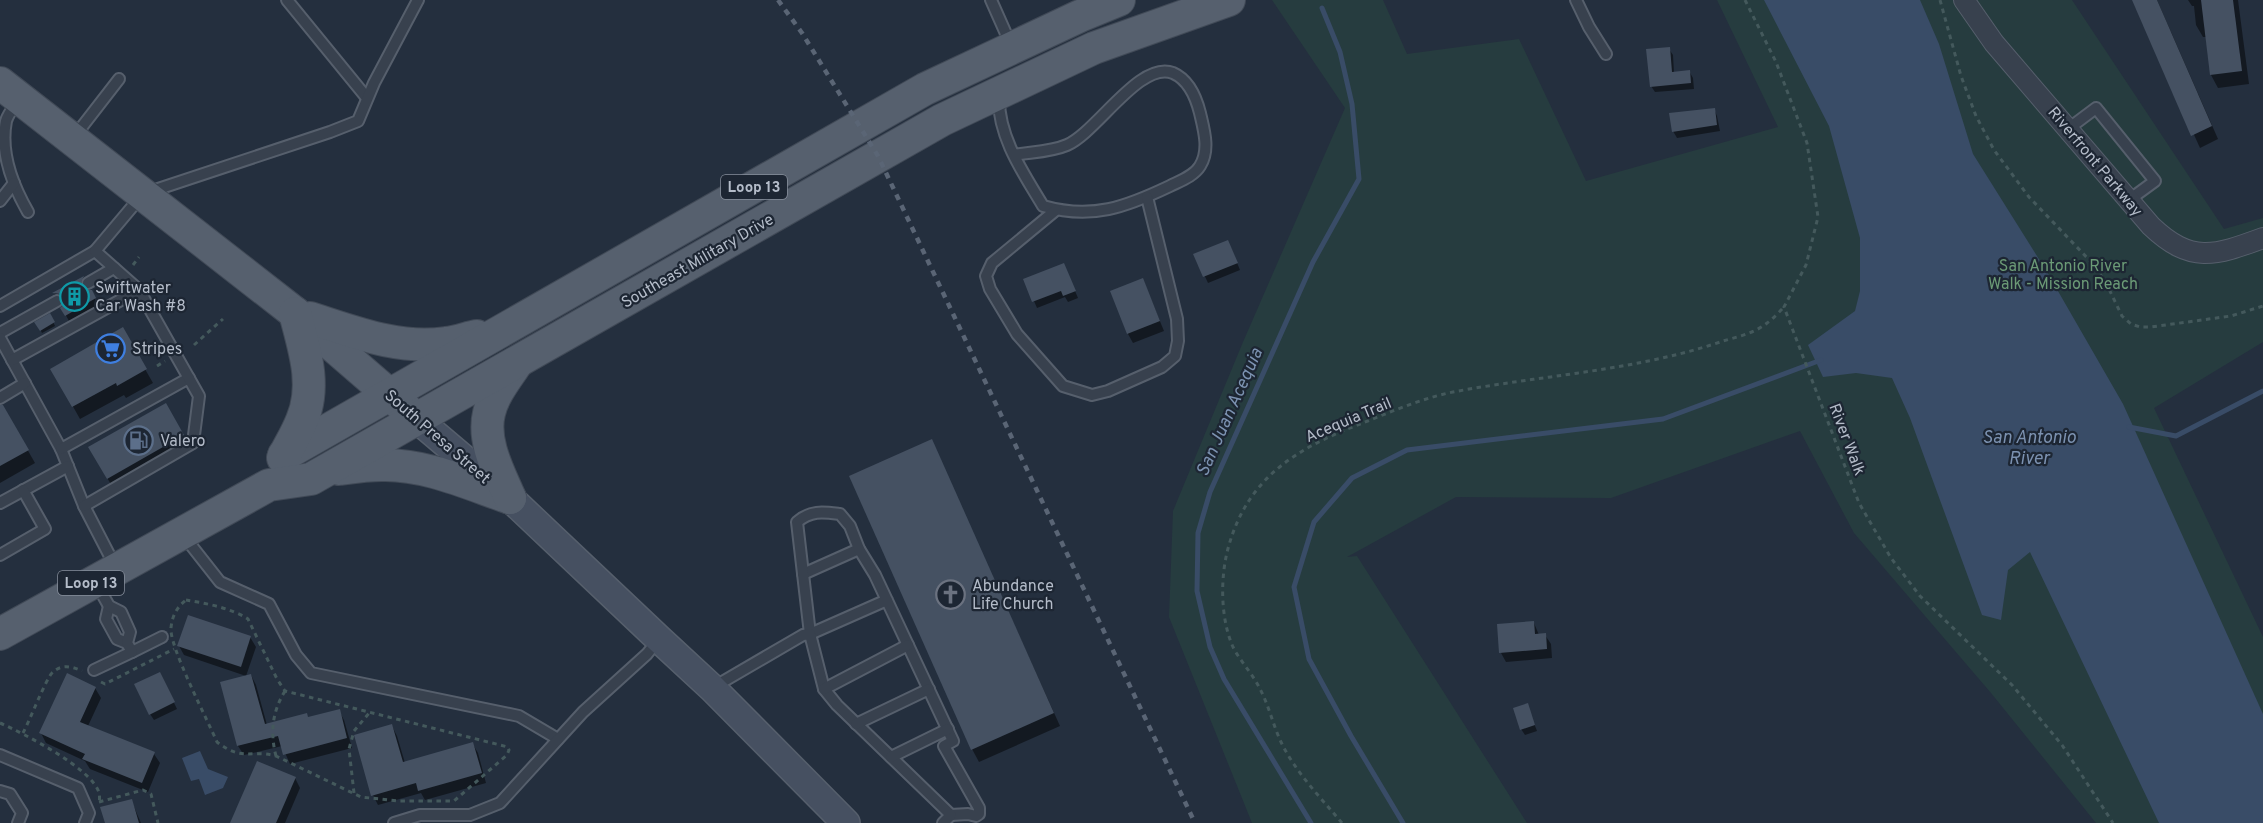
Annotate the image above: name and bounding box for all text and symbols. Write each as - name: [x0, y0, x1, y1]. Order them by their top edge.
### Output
- street label: Riverfront Parkway: [2043, 103, 2146, 221]
- road number: Loop 13: [721, 175, 787, 199]
- street label: Southeast Military Drive: [618, 210, 778, 314]
- park label: San Antonio River Walk - Mission Reach: [1988, 257, 2138, 295]
- place label: Swiftwater Car Wash #8: [95, 279, 186, 317]
- building icon: Swiftwater Car Wash #8: [58, 280, 90, 312]
- supermarket icon: Stripes: [95, 332, 127, 364]
- place label: Stripes: [132, 340, 182, 360]
- water label: San Juan Acequia: [1192, 344, 1269, 480]
- street label: South Presa Street: [380, 386, 494, 489]
- street label: Acequia Trail: [1303, 394, 1395, 448]
- street label: River Walk: [1823, 401, 1869, 478]
- fuel station icon: Valero: [123, 424, 155, 456]
- water label: San Antonio River: [1982, 427, 2076, 471]
- place label: Valero: [160, 432, 206, 452]
- road number: Loop 13: [58, 571, 124, 595]
- place label: Abundance Life Church: [972, 577, 1054, 615]
- church icon: Abundance Life Church: [935, 578, 967, 610]

